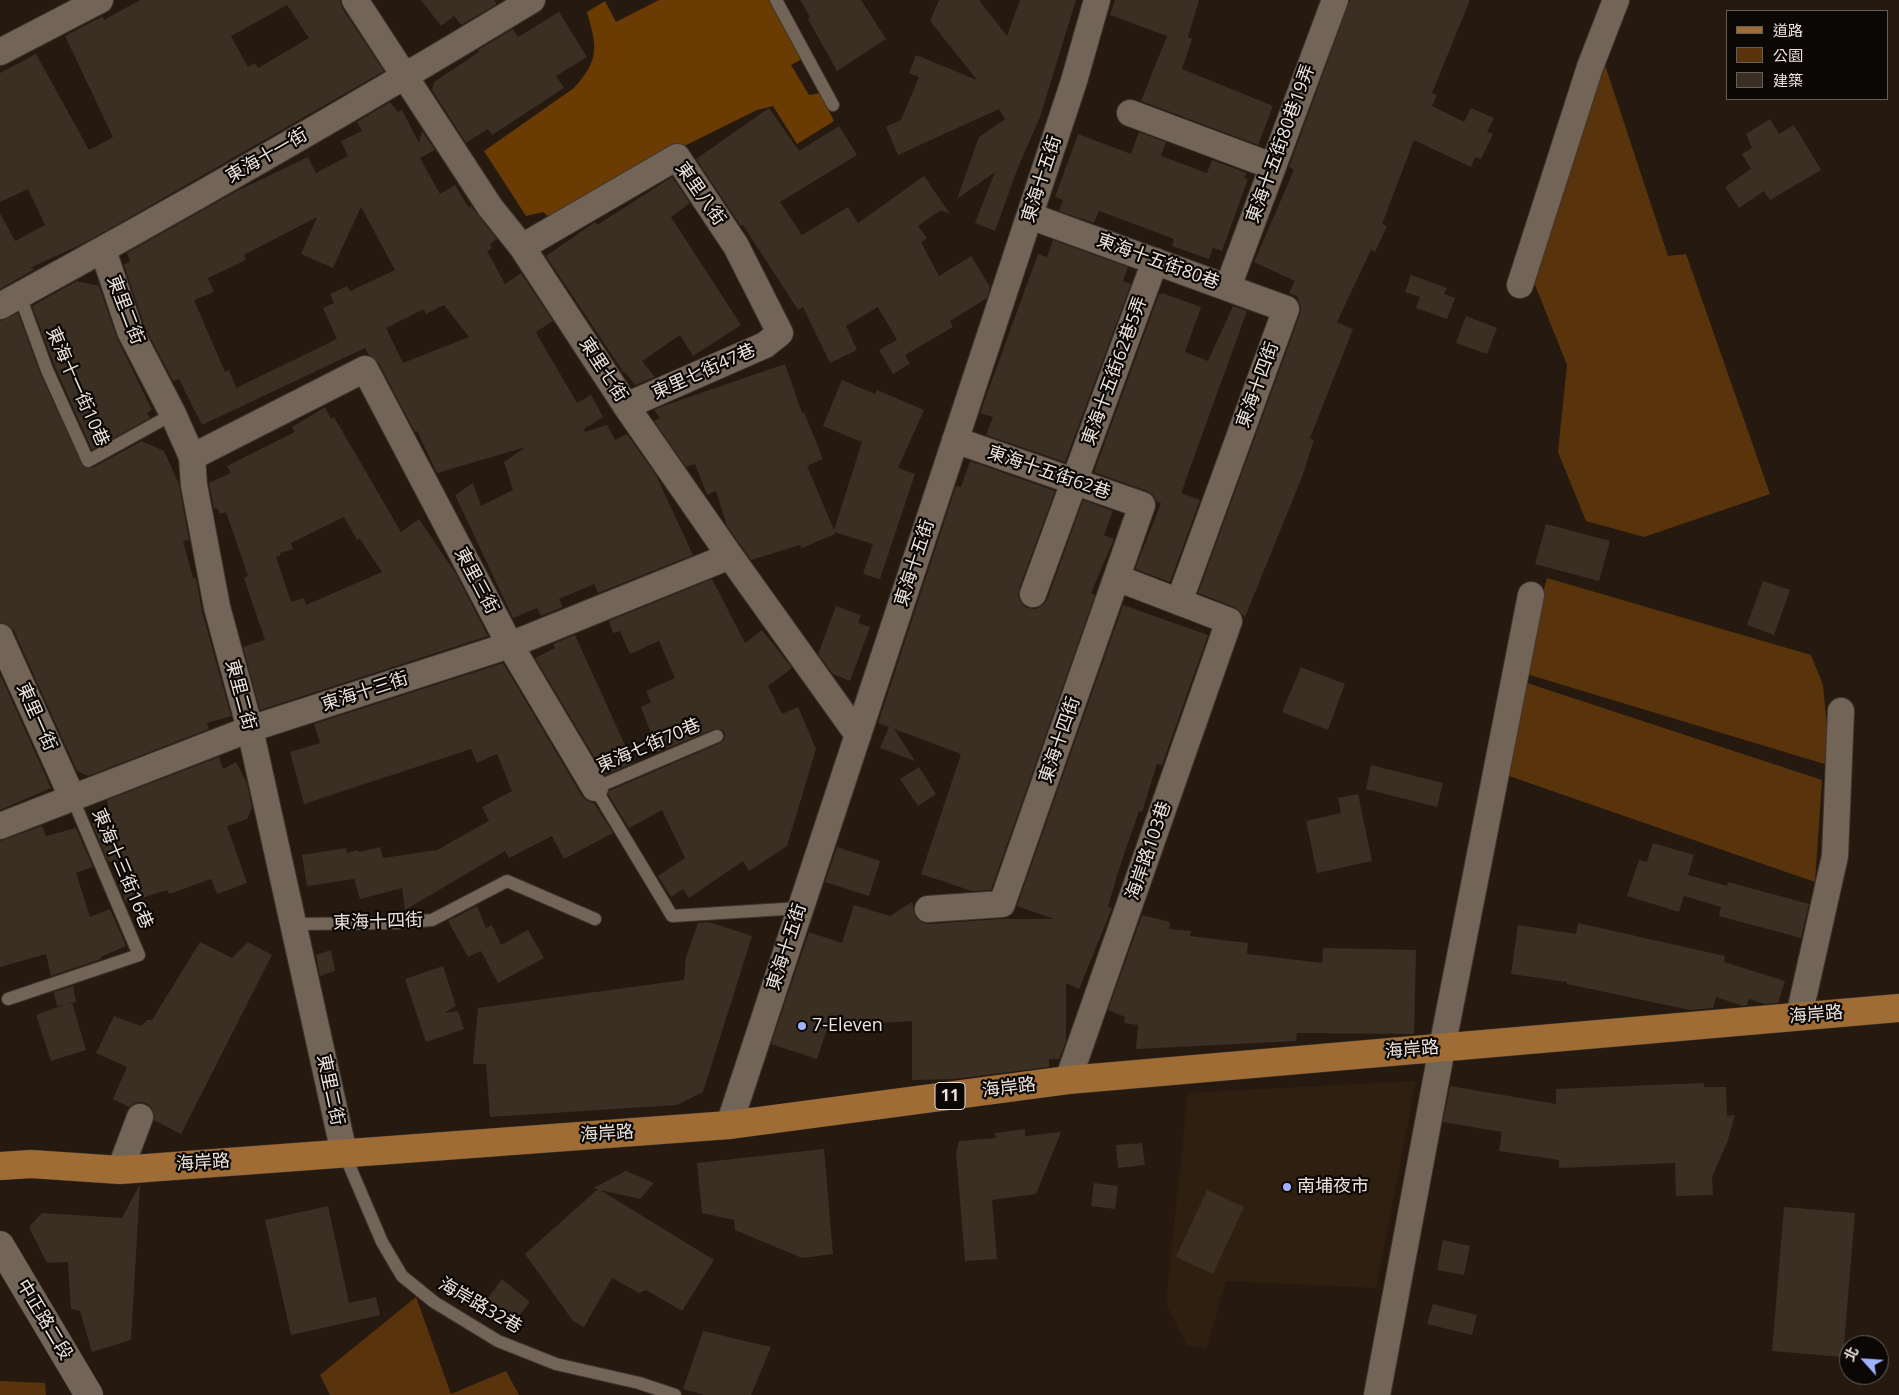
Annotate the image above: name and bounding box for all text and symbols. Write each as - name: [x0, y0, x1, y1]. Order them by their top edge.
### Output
- legend: [1726, 10, 1889, 100]
- text: 道路: [1773, 20, 1803, 40]
- text: 公園: [1773, 45, 1803, 65]
- street label: 東海十五街80巷19弄: [1242, 62, 1320, 226]
- text: 建築: [1773, 70, 1803, 90]
- street label: 東海十一街: [223, 124, 311, 188]
- street label: 東海十五街: [1018, 133, 1066, 225]
- street label: 東里八街: [671, 158, 729, 230]
- street label: 東海十五街80巷: [1094, 230, 1222, 294]
- street label: 東里二街: [102, 273, 148, 347]
- street label: 東海十五街62巷5弄: [1078, 294, 1152, 448]
- street label: 東海十一街10巷: [41, 324, 113, 450]
- street label: 東里七街: [574, 334, 632, 406]
- street label: 東海十四街: [1232, 339, 1284, 431]
- street label: 東里七街47巷: [649, 340, 759, 404]
- street label: 東海十五街62巷: [985, 442, 1113, 504]
- street label: 東海十五街: [891, 517, 939, 609]
- street label: 東里三街: [450, 544, 502, 618]
- street label: 東里二街: [220, 657, 260, 733]
- street label: 東海十三街: [319, 668, 411, 716]
- street label: 東里一街: [11, 680, 61, 754]
- street label: 東海十四街: [1035, 694, 1085, 786]
- street label: 東海七街70巷: [594, 714, 704, 778]
- street label: 海岸路103巷: [1122, 799, 1176, 903]
- street label: 東海十三街16巷: [87, 806, 157, 932]
- street label: 東海十五街: [763, 901, 811, 993]
- street label: 東海十四街: [333, 910, 423, 934]
- street label: 海岸路: [1788, 1002, 1844, 1028]
- place label: 7-Eleven: [812, 1015, 883, 1037]
- marker: 7-Eleven: [796, 1020, 808, 1032]
- street label: 海岸路: [1384, 1037, 1440, 1063]
- street label: 東里二街: [312, 1053, 348, 1127]
- street label: 海岸路: [981, 1074, 1037, 1102]
- road number: 11: [935, 1082, 965, 1110]
- street label: 海岸路: [579, 1121, 635, 1147]
- street label: 海岸路: [175, 1150, 231, 1176]
- place label: 南埔夜市: [1297, 1176, 1369, 1198]
- marker: 南埔夜市: [1281, 1181, 1293, 1193]
- street label: 海岸路32巷: [435, 1274, 525, 1338]
- street label: 中正路二段: [12, 1276, 76, 1364]
- north arrow: [1839, 1335, 1889, 1385]
- text: 北: [1839, 1343, 1863, 1364]

